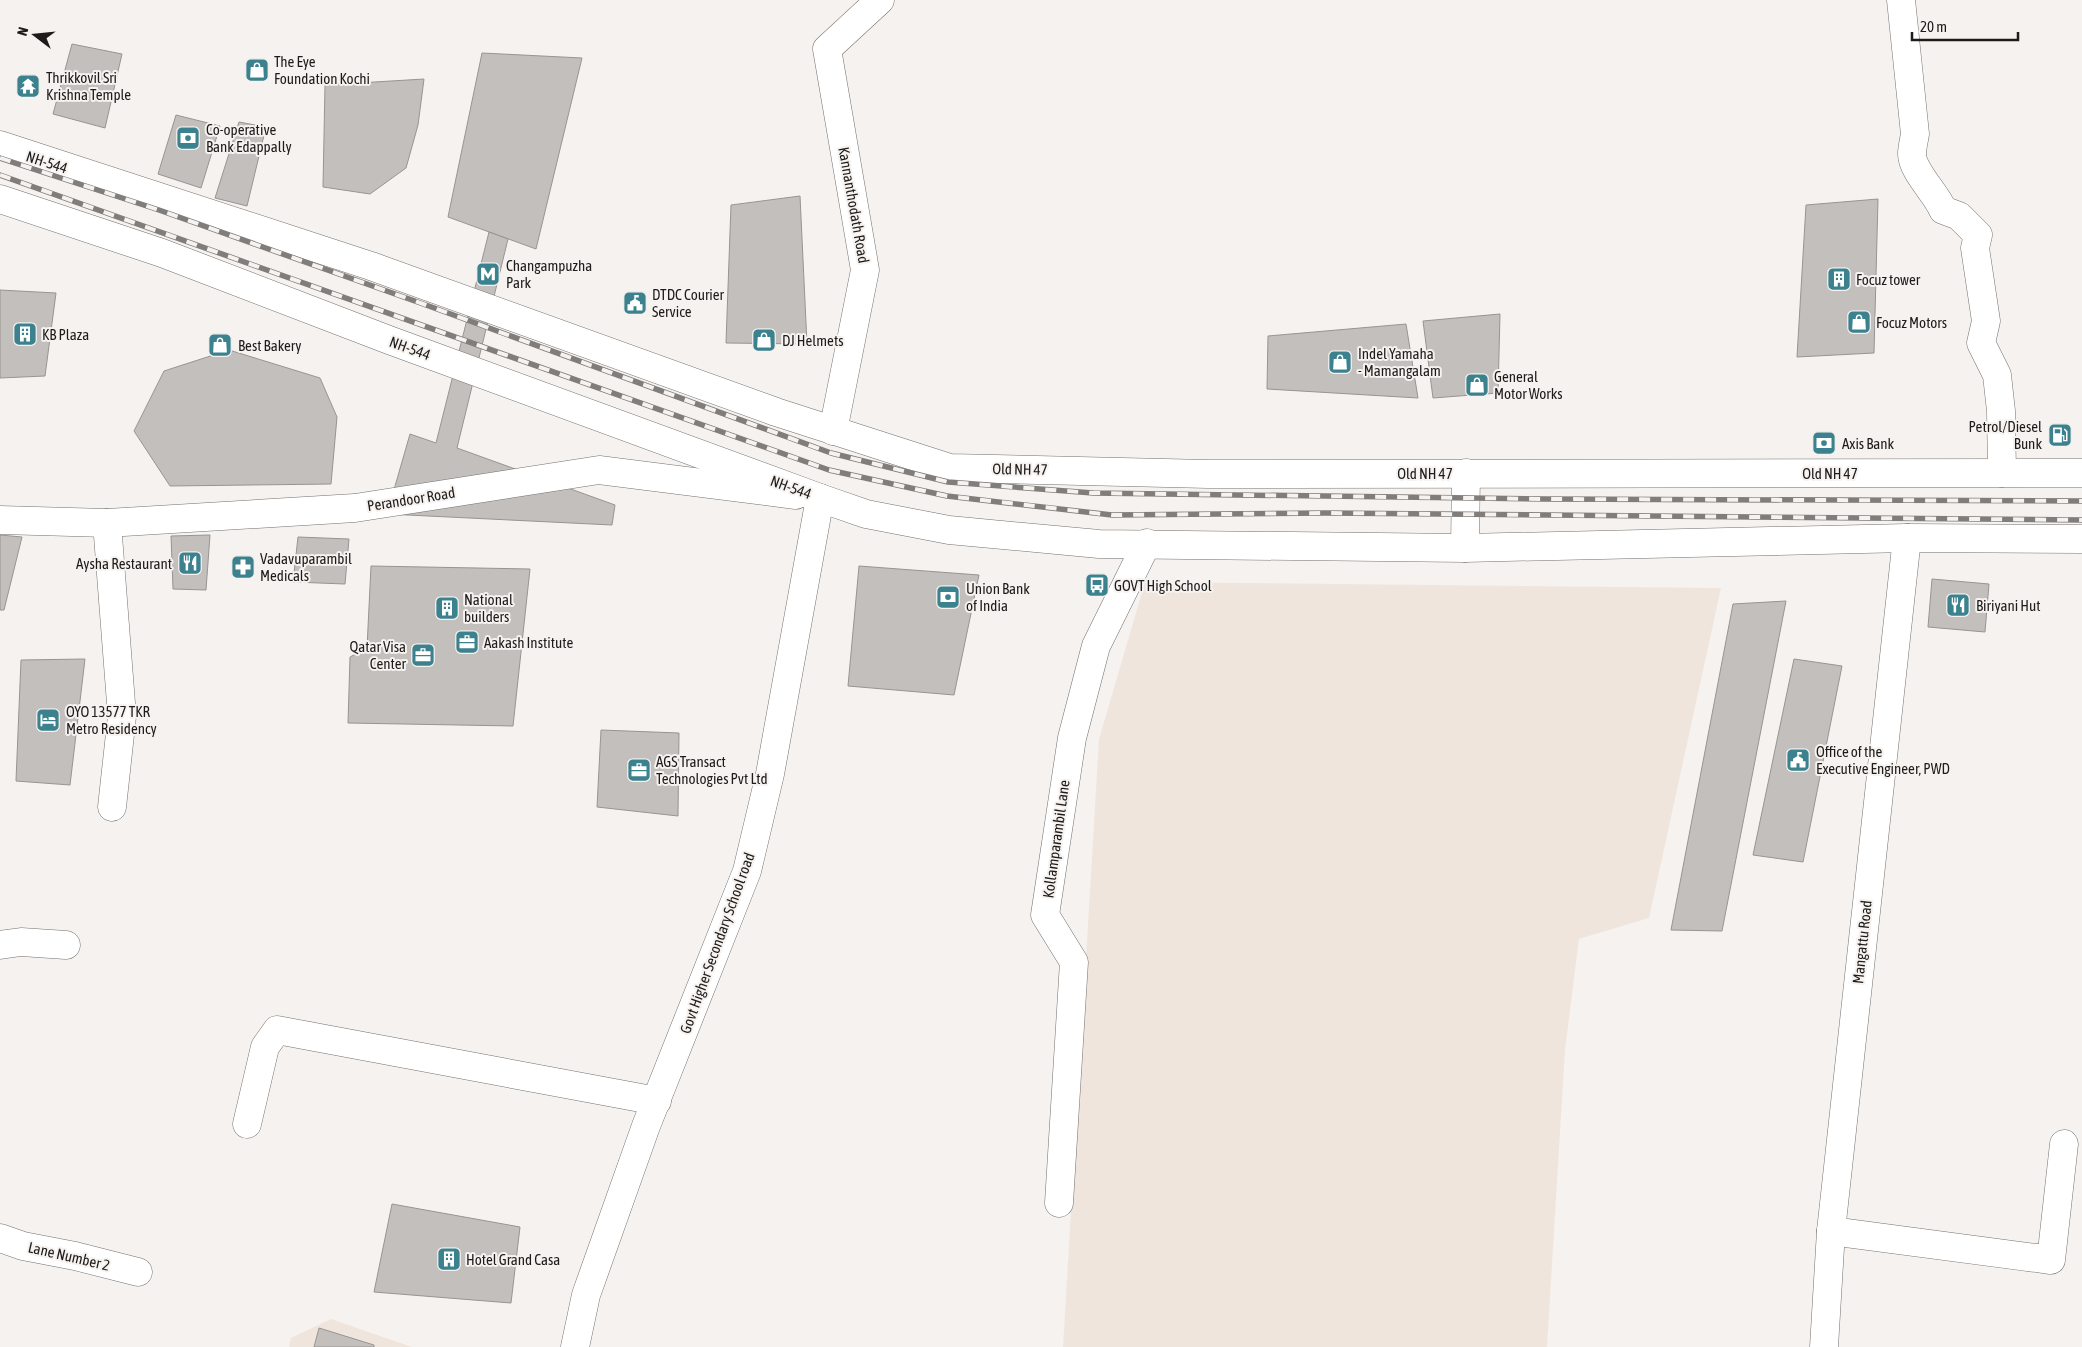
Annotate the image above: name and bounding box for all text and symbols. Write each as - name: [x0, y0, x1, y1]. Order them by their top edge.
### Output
- north arrow: [10, 10, 60, 60]
- scale bar: [1912, 10, 2018, 42]
- text: 20 m: [1920, 18, 1947, 35]
- text: N: [14, 25, 31, 38]
- place label: The Eye Foundation Kochi: [274, 53, 370, 87]
- shop icon: The Eye Foundation Kochi: [244, 57, 270, 83]
- place label: Thrikkovil Sri Krishna Temple: [46, 69, 131, 103]
- temple icon: Thrikkovil Sri Krishna Temple: [15, 73, 41, 99]
- place label: Co-operative Bank Edappally: [206, 121, 292, 155]
- bank icon: Co-operative Bank Edappally: [175, 125, 201, 151]
- street label: Kannanthodath Road: [835, 145, 873, 265]
- street label: NH-544: [24, 147, 70, 177]
- place label: Changampuzha Park: [506, 257, 592, 291]
- metro station icon: Changampuzha Park: [475, 261, 501, 287]
- building icon: Focuz tower: [1826, 266, 1852, 292]
- place label: Focuz tower: [1856, 271, 1921, 288]
- place label: DTDC Courier Service: [652, 286, 725, 320]
- public building icon: DTDC Courier Service: [622, 290, 648, 316]
- shop icon: Focuz Motors: [1846, 309, 1872, 335]
- place label: Focuz Motors: [1876, 314, 1947, 331]
- building icon: KB Plaza: [12, 321, 38, 347]
- place label: KB Plaza: [42, 326, 89, 343]
- shop icon: DJ Helmets: [751, 327, 777, 353]
- shop icon: Best Bakery: [207, 332, 233, 358]
- place label: DJ Helmets: [782, 332, 844, 349]
- street label: NH-544: [387, 333, 433, 363]
- place label: Best Bakery: [238, 337, 301, 354]
- place label: Indel Yamaha - Mamangalam: [1358, 345, 1441, 379]
- shop icon: Indel Yamaha - Mamangalam: [1327, 349, 1353, 375]
- place label: General Motor Works: [1494, 368, 1563, 402]
- shop icon: General Motor Works: [1464, 372, 1490, 398]
- place label: Petrol/Diesel Bunk: [1968, 418, 2042, 452]
- fuel station icon: Petrol/Diesel Bunk: [2047, 422, 2073, 448]
- bank icon: Axis Bank: [1811, 430, 1837, 456]
- place label: Axis Bank: [1842, 435, 1895, 452]
- street label: Old NH 47: [992, 460, 1048, 478]
- street label: Old NH 47: [1397, 465, 1453, 482]
- street label: Old NH 47: [1802, 465, 1858, 482]
- street label: NH-544: [768, 472, 814, 502]
- street label: Perandoor Road: [366, 484, 456, 514]
- restaurant icon: Aysha Restaurant: [177, 550, 203, 576]
- place label: Vadavuparambil Medicals: [260, 550, 352, 584]
- pharmacy icon: Vadavuparambil Medicals: [230, 554, 256, 580]
- place label: Aysha Restaurant: [76, 555, 172, 572]
- bus stop icon: GOVT High School: [1084, 572, 1110, 598]
- place label: GOVT High School: [1114, 577, 1212, 594]
- place label: Union Bank of India: [966, 580, 1030, 614]
- bank icon: Union Bank of India: [935, 584, 961, 610]
- place label: National builders: [464, 591, 513, 625]
- restaurant icon: Biriyani Hut: [1945, 592, 1971, 618]
- building icon: National builders: [434, 595, 460, 621]
- place label: Biriyani Hut: [1976, 597, 2041, 614]
- office icon: Aakash Institute: [454, 629, 480, 655]
- place label: Aakash Institute: [484, 634, 573, 651]
- place label: Qatar Visa Center: [349, 638, 407, 672]
- office icon: Qatar Visa Center: [410, 642, 436, 668]
- place label: OYO 13577 TKR Metro Residency: [66, 703, 157, 737]
- hotel icon: OYO 13577 TKR Metro Residency: [35, 707, 61, 733]
- place label: Office of the Executive Engineer, PWD: [1816, 743, 1950, 777]
- public building icon: Office of the Executive Engineer, PWD: [1785, 747, 1811, 773]
- place label: AGS Transact Technologies Pvt Ltd: [656, 753, 768, 787]
- office icon: AGS Transact Technologies Pvt Ltd: [626, 757, 652, 783]
- street label: Kollamparambil Lane: [1039, 779, 1073, 899]
- street label: Govt Higher Secondary School road: [676, 850, 758, 1036]
- street label: Mangattu Road: [1849, 899, 1875, 985]
- street label: Lane Number 2: [27, 1238, 111, 1274]
- building icon: Hotel Grand Casa: [436, 1246, 462, 1272]
- place label: Hotel Grand Casa: [466, 1251, 560, 1268]

